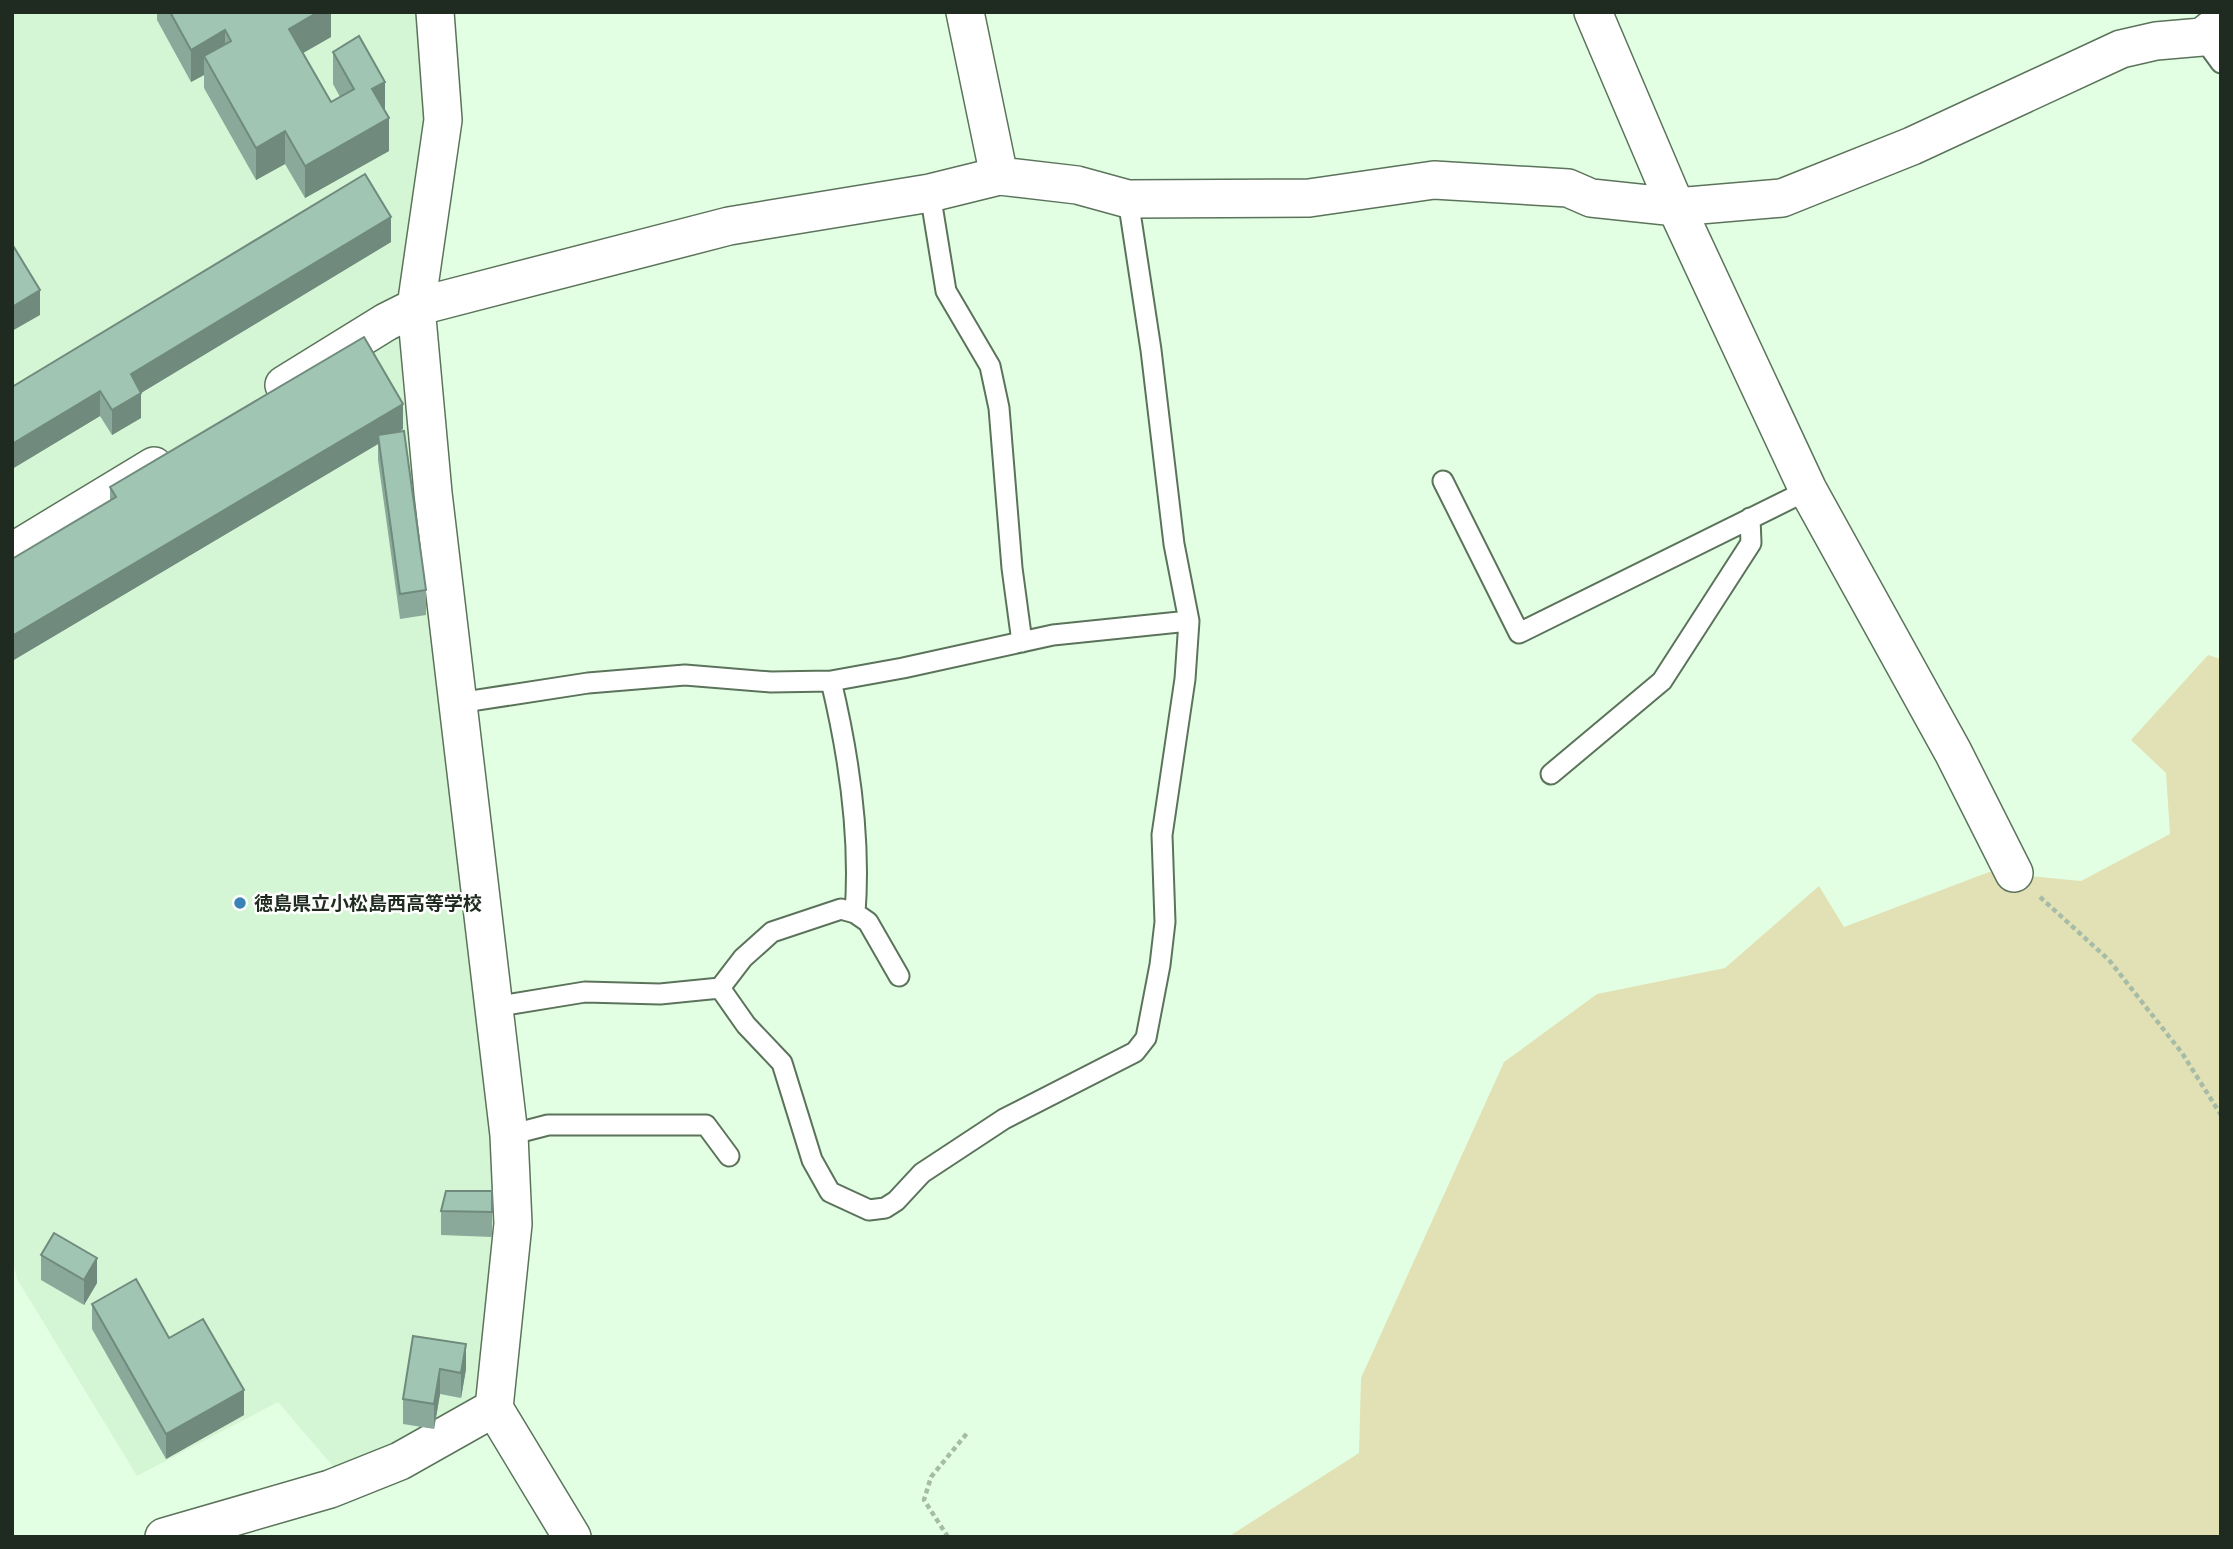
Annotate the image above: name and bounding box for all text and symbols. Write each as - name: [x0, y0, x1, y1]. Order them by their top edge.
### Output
- place label: 徳島県立小松島西高等学校: [254, 891, 482, 915]
- marker: 徳島県立小松島西高等学校: [232, 895, 248, 911]

